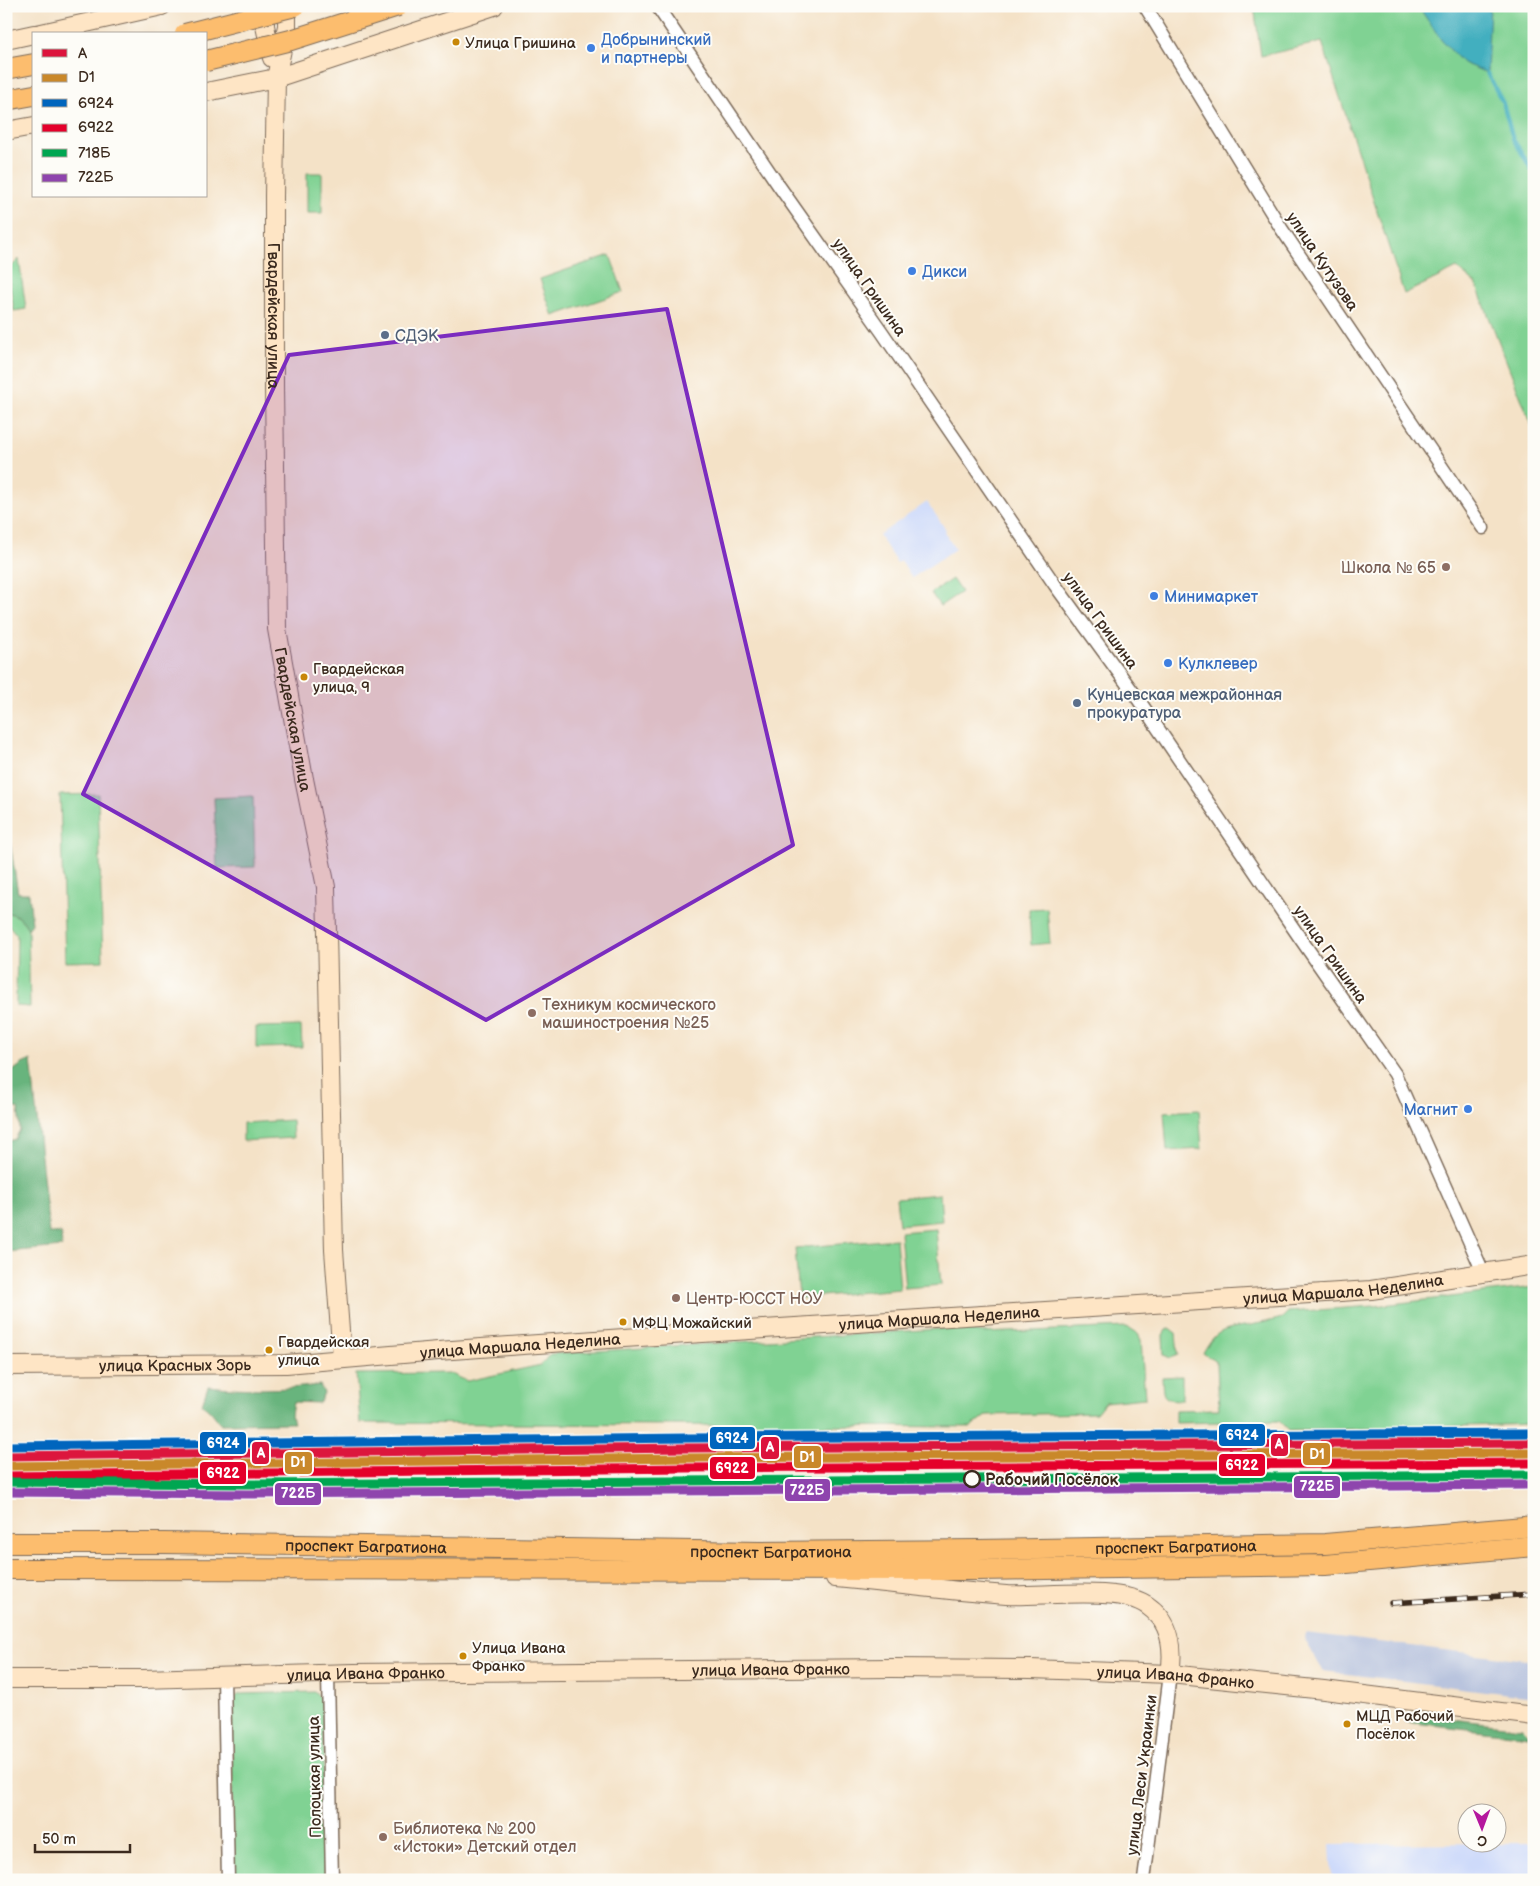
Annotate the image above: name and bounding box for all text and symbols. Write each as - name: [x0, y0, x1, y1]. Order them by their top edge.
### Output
- place label: Добрынинский и партнеры: [601, 31, 711, 68]
- legend: [32, 32, 208, 198]
- place label: Улица Гришина: [465, 34, 576, 53]
- marker: Улица Гришина: [451, 37, 461, 47]
- marker: Добрынинский и партнеры: [585, 42, 597, 54]
- text: A: [78, 44, 88, 63]
- text: D1: [78, 68, 95, 87]
- text: 6924: [78, 94, 114, 113]
- text: 6922: [78, 118, 114, 137]
- text: 718Б: [78, 144, 111, 163]
- text: 722Б: [78, 168, 114, 187]
- street label: улица Кутузова: [1282, 209, 1362, 315]
- street label: улица Гришина: [828, 235, 910, 341]
- street label: Гвардейская улица: [263, 243, 282, 389]
- place label: Дикси: [922, 263, 967, 282]
- marker: Дикси: [906, 265, 918, 277]
- place label: СДЭК: [395, 327, 439, 346]
- marker: СДЭК: [379, 329, 391, 341]
- place label: Школа № 65: [1341, 559, 1436, 578]
- marker: Школа № 65: [1440, 561, 1452, 573]
- street label: улица Гришина: [1058, 569, 1142, 673]
- place label: Минимаркет: [1164, 588, 1259, 607]
- marker: Минимаркет: [1148, 590, 1160, 602]
- street label: Гвардейская улица: [269, 646, 314, 794]
- place label: Кулклевер: [1178, 655, 1258, 674]
- marker: Кулклевер: [1162, 657, 1174, 669]
- place label: Гвардейская улица, 9: [313, 660, 404, 697]
- marker: Гвардейская улица, 9: [299, 672, 309, 682]
- place label: Кунцевская межрайонная прокуратура: [1087, 686, 1282, 723]
- marker: Кунцевская межрайонная прокуратура: [1071, 697, 1083, 709]
- street label: улица Гришина: [1289, 902, 1371, 1008]
- place label: Техникум космического машиностроения №25: [542, 996, 716, 1033]
- marker: Техникум космического машиностроения №25: [526, 1007, 538, 1019]
- place label: Магнит: [1403, 1101, 1459, 1120]
- marker: Магнит: [1462, 1103, 1474, 1115]
- street label: улица Маршала Неделина: [1243, 1271, 1445, 1309]
- place label: Центр-ЮССТ НОУ: [686, 1290, 823, 1309]
- marker: Центр-ЮССТ НОУ: [670, 1292, 682, 1304]
- street label: улица Маршала Неделина: [838, 1303, 1041, 1335]
- place label: МФЦ Можайский: [632, 1314, 752, 1333]
- marker: МФЦ Можайский: [618, 1317, 628, 1327]
- street label: улица Маршала Неделина: [419, 1330, 622, 1364]
- place label: Гвардейская улица: [278, 1333, 369, 1370]
- marker: Гвардейская улица: [264, 1345, 274, 1355]
- street label: улица Красных Зорь: [99, 1356, 251, 1376]
- line badge: 6924: [1218, 1423, 1266, 1447]
- line badge: 6924: [709, 1426, 756, 1450]
- text: 6924: [1226, 1427, 1259, 1444]
- text: 6924: [716, 1430, 749, 1447]
- line badge: 6924: [199, 1431, 247, 1455]
- line badge: A: [1270, 1433, 1289, 1457]
- text: 6924: [207, 1435, 240, 1452]
- line badge: A: [760, 1436, 780, 1460]
- text: A: [1274, 1436, 1284, 1453]
- text: A: [765, 1439, 775, 1456]
- line badge: A: [251, 1441, 270, 1465]
- line badge: D1: [1302, 1442, 1331, 1466]
- text: A: [256, 1445, 266, 1462]
- line badge: D1: [793, 1445, 822, 1469]
- text: D1: [1309, 1446, 1325, 1463]
- text: D1: [799, 1449, 815, 1466]
- line badge: D1: [284, 1451, 313, 1475]
- line badge: 6922: [1218, 1453, 1266, 1477]
- text: D1: [290, 1454, 306, 1471]
- line badge: 6922: [709, 1456, 756, 1480]
- text: 6922: [1225, 1457, 1259, 1474]
- text: 6922: [715, 1460, 749, 1477]
- line badge: 6922: [199, 1461, 247, 1485]
- text: 6922: [206, 1465, 240, 1482]
- marker: Рабочий Посёлок: [963, 1470, 981, 1488]
- place label: Рабочий Посёлок: [985, 1471, 1119, 1490]
- line badge: 722Б: [1293, 1475, 1341, 1499]
- line badge: 722Б: [784, 1478, 831, 1502]
- text: 722Б: [1300, 1478, 1334, 1495]
- line badge: 722Б: [274, 1482, 322, 1506]
- text: 722Б: [790, 1482, 824, 1499]
- text: 722Б: [281, 1485, 315, 1502]
- street label: проспект Багратиона: [285, 1537, 447, 1558]
- street label: проспект Багратиона: [1095, 1537, 1257, 1559]
- street label: проспект Багратиона: [690, 1543, 852, 1563]
- place label: Улица Ивана Франко: [472, 1639, 566, 1676]
- marker: Улица Ивана Франко: [458, 1651, 468, 1661]
- street label: улица Ивана Франко: [692, 1660, 850, 1681]
- street label: улица Ивана Франко: [1097, 1663, 1255, 1694]
- street label: улица Ивана Франко: [287, 1664, 445, 1686]
- street label: улица Леси Украинки: [1123, 1694, 1162, 1857]
- place label: МЦД Рабочий Посёлок: [1356, 1707, 1454, 1744]
- street label: Полоцкая улица: [305, 1715, 326, 1838]
- marker: МЦД Рабочий Посёлок: [1342, 1719, 1352, 1729]
- north arrow: [1458, 1804, 1508, 1854]
- place label: Библиотека № 200 «Истоки» Детский отдел: [393, 1820, 577, 1857]
- scale bar: [35, 1821, 130, 1853]
- text: 50 m: [42, 1830, 76, 1849]
- marker: Библиотека № 200 «Истоки» Детский отдел: [377, 1831, 389, 1843]
- text: С: [1477, 1832, 1487, 1849]

